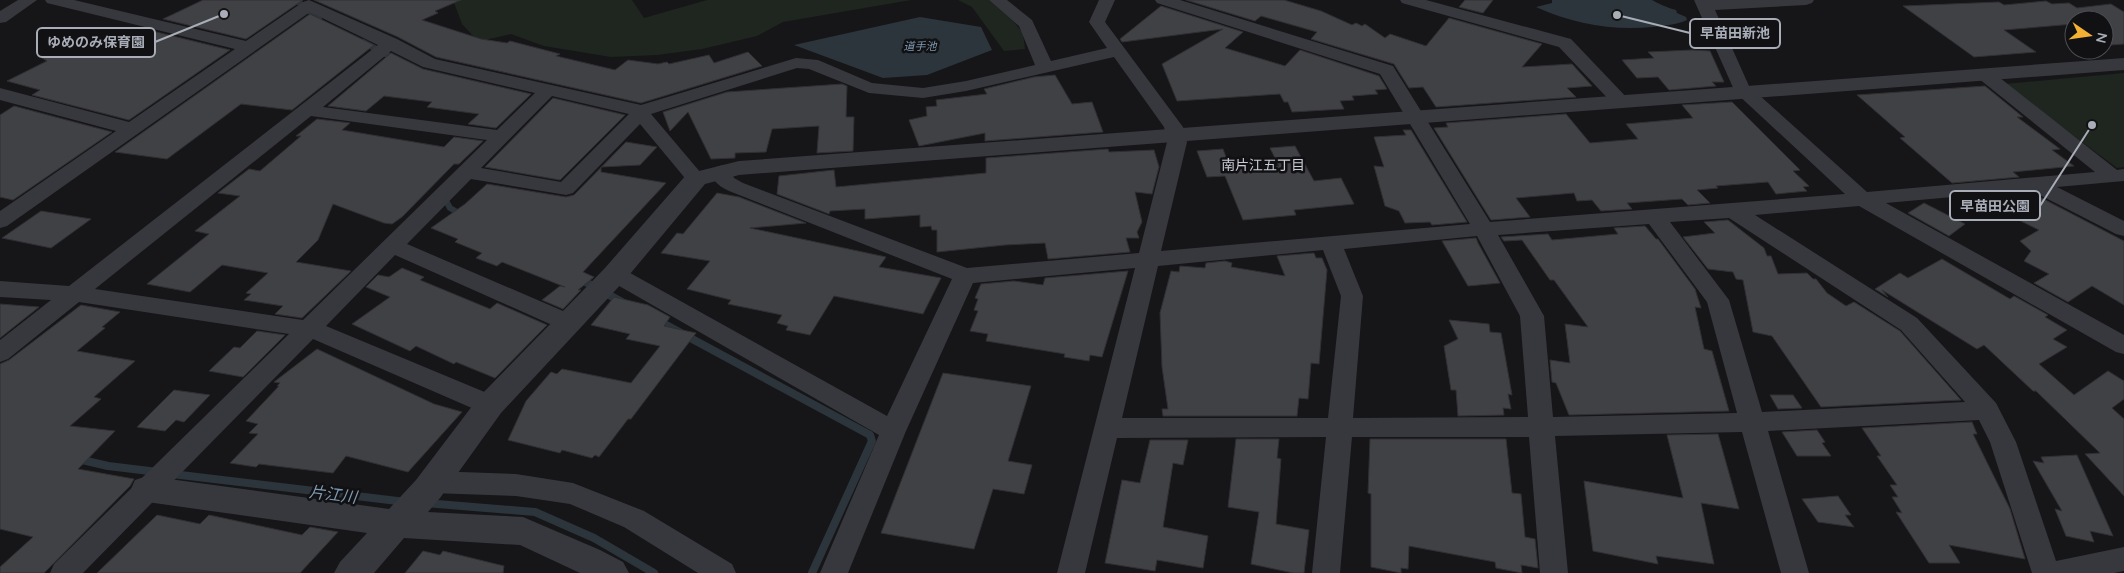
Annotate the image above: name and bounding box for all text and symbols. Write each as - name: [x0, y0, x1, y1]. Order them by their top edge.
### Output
- north arrow: [2064, 10, 2114, 60]
- callout: 早苗田新池: [1690, 19, 1780, 48]
- text: 早苗田新池: [1700, 24, 1770, 42]
- callout: ゆめのみ保育園: [37, 28, 155, 57]
- text: N: [2092, 31, 2112, 45]
- text: ゆめのみ保育園: [47, 33, 145, 51]
- water label: 道手池: [904, 39, 937, 53]
- district label: 南片江五丁目: [1221, 156, 1305, 174]
- callout: 早苗田公園: [1950, 191, 2040, 220]
- text: 早苗田公園: [1960, 197, 2030, 215]
- water label: 片江川: [308, 481, 360, 507]

